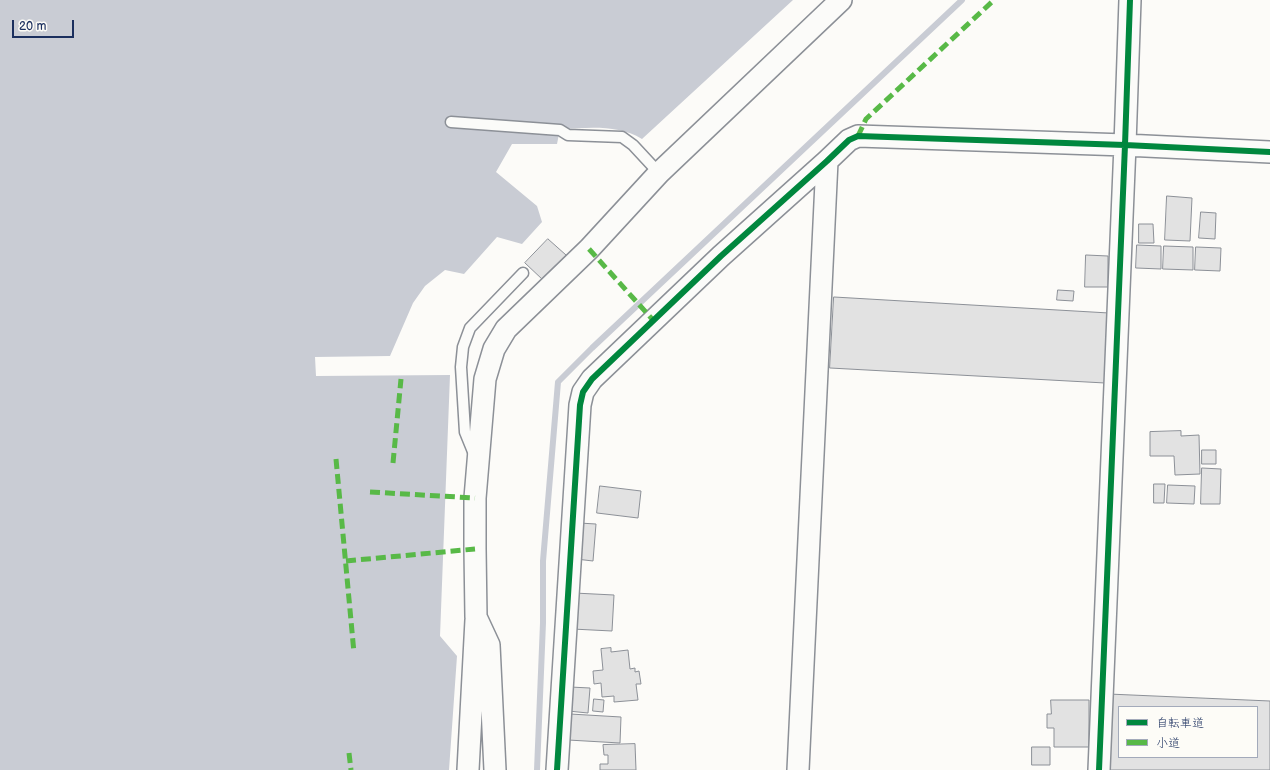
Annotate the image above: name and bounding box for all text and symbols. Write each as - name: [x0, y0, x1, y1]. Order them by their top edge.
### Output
- scale bar: [14, 12, 76, 38]
- text: 20 m: [19, 19, 46, 34]
- legend: [1118, 706, 1258, 758]
- text: 自転車道: [1156, 716, 1204, 731]
- text: 小道: [1156, 736, 1180, 751]

